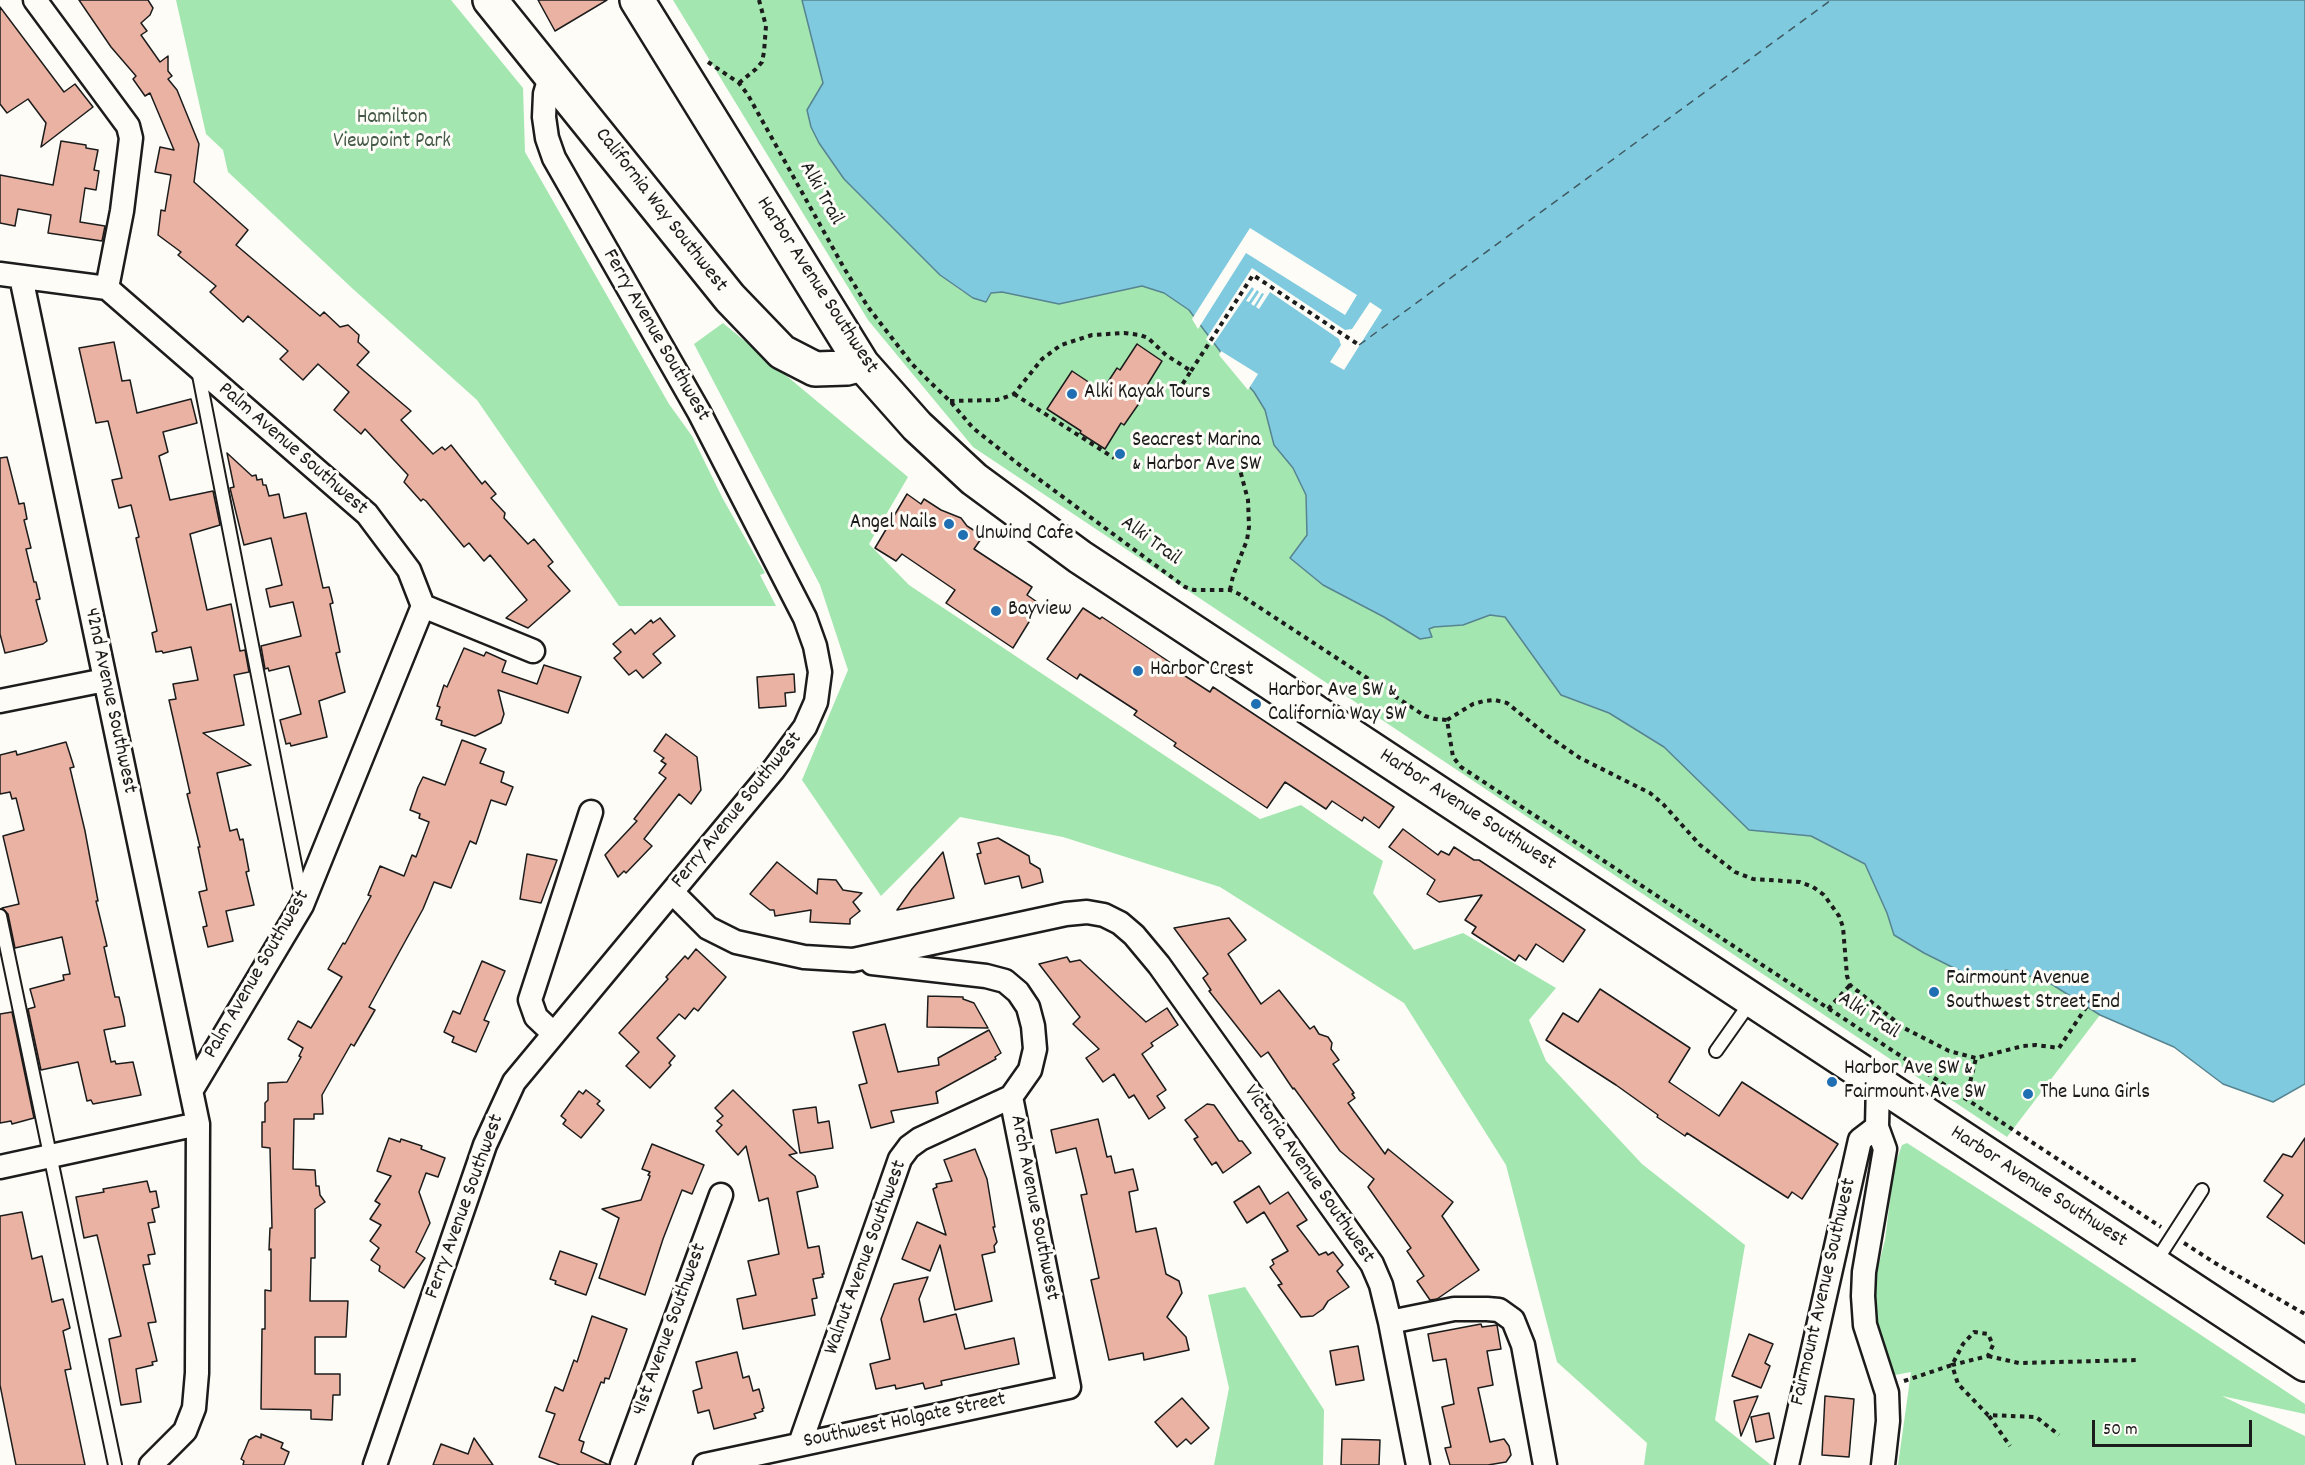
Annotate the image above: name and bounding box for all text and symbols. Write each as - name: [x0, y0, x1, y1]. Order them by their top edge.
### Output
- park label: Hamilton Viewpoint Park: [333, 106, 451, 156]
- street label: California Way Southwest: [588, 124, 732, 298]
- street label: Alki Trail: [792, 158, 848, 230]
- street label: Harbor Avenue Southwest: [749, 193, 883, 379]
- street label: Ferry Avenue Southwest: [596, 246, 714, 426]
- street label: Palm Avenue Southwest: [212, 378, 372, 522]
- place label: Alki Kayak Tours: [1084, 381, 1211, 407]
- marker: Alki Kayak Tours: [1065, 387, 1079, 401]
- place label: Seacrest Marina & Harbor Ave SW: [1132, 429, 1261, 479]
- marker: Seacrest Marina & Harbor Ave SW: [1113, 447, 1127, 461]
- place label: Angel Nails: [850, 511, 937, 537]
- street label: Alki Trail: [1115, 512, 1185, 572]
- marker: Angel Nails: [942, 517, 956, 531]
- place label: Unwind Cafe: [975, 522, 1073, 548]
- marker: Unwind Cafe: [956, 528, 970, 542]
- place label: Bayview: [1008, 598, 1072, 624]
- marker: Bayview: [989, 604, 1003, 618]
- street label: 42nd Avenue Southwest: [77, 606, 141, 796]
- place label: Harbor Crest: [1150, 658, 1253, 684]
- marker: Harbor Crest: [1131, 664, 1145, 678]
- place label: Harbor Ave SW & California Way SW: [1268, 679, 1406, 729]
- marker: Harbor Ave SW & California Way SW: [1249, 697, 1263, 711]
- street label: Ferry Avenue Southwest: [667, 728, 809, 894]
- street label: Harbor Avenue Southwest: [1374, 744, 1560, 878]
- street label: Palm Avenue Southwest: [200, 886, 316, 1064]
- place label: Fairmount Avenue Southwest Street End: [1946, 967, 2120, 1017]
- marker: Fairmount Avenue Southwest Street End: [1927, 985, 1941, 999]
- street label: Alki Trail: [1832, 988, 1904, 1046]
- place label: Harbor Ave SW & Fairmount Ave SW: [1844, 1057, 1986, 1107]
- marker: Harbor Ave SW & Fairmount Ave SW: [1825, 1075, 1839, 1089]
- street label: Victoria Avenue Southwest: [1237, 1081, 1379, 1269]
- place label: The Luna Girls: [2040, 1081, 2150, 1107]
- marker: The Luna Girls: [2021, 1087, 2035, 1101]
- street label: Ferry Avenue Southwest: [421, 1111, 511, 1303]
- street label: Arch Avenue Southwest: [1003, 1113, 1063, 1303]
- street label: Harbor Avenue Southwest: [1945, 1121, 2131, 1255]
- street label: Walnut Avenue Southwest: [820, 1157, 914, 1359]
- street label: Fairmount Avenue Southwest: [1787, 1176, 1863, 1408]
- street label: 41st Avenue Southwest: [628, 1240, 714, 1420]
- street label: Southwest Holgate Street: [802, 1388, 1008, 1456]
- scale bar: [2095, 1408, 2256, 1446]
- text: 50 m: [2103, 1418, 2138, 1443]

